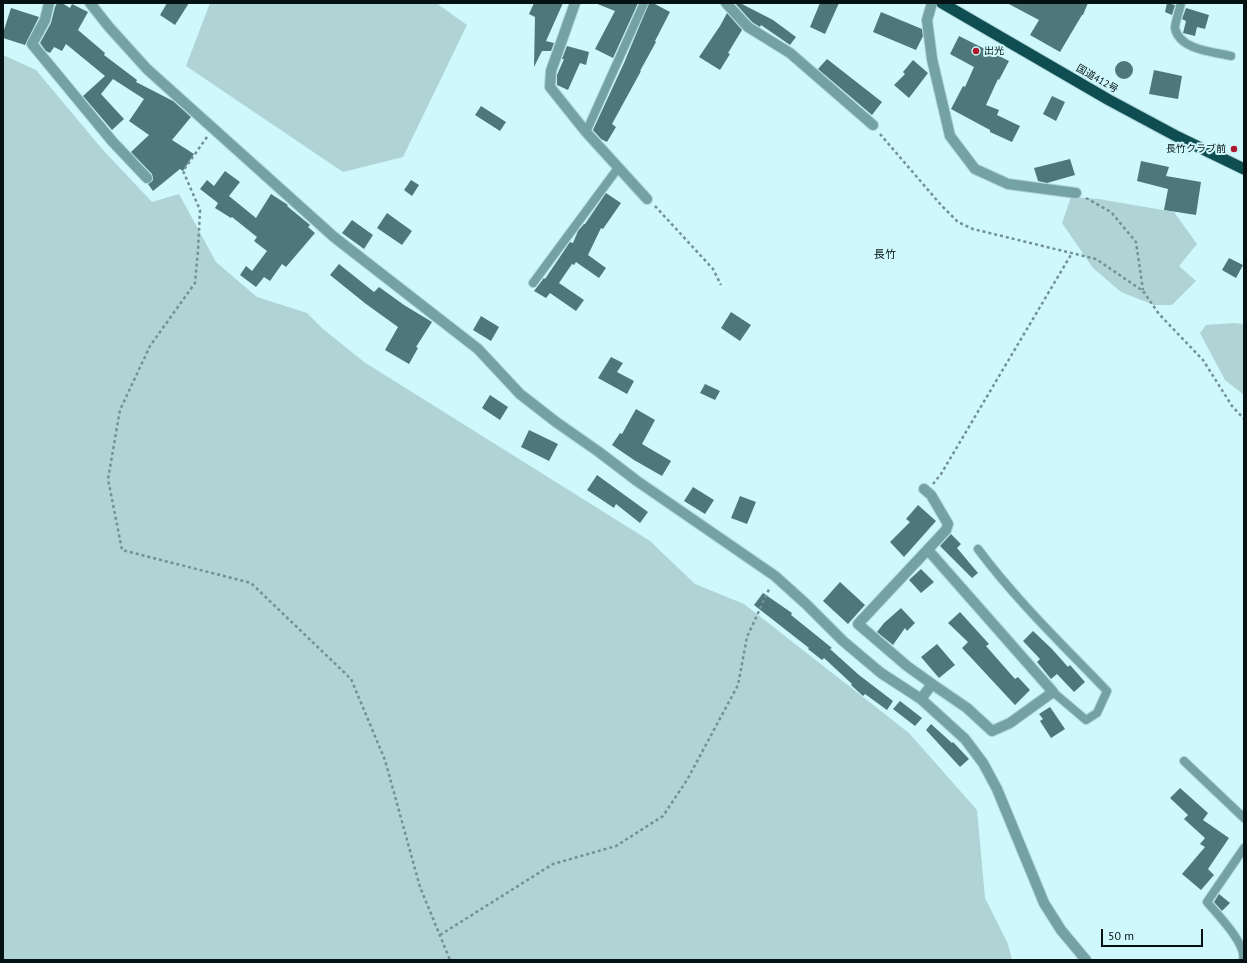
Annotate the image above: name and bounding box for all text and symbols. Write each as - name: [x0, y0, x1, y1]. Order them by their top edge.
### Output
- place label: 出光: [984, 45, 1004, 57]
- marker: 出光: [971, 46, 981, 56]
- street label: 国道412号: [1074, 62, 1120, 96]
- place label: 長竹クラブ前: [1166, 143, 1226, 155]
- marker: 長竹クラブ前: [1229, 144, 1239, 154]
- district label: 長竹: [874, 248, 896, 262]
- scale bar: [1103, 921, 1205, 947]
- text: 50 m: [1108, 928, 1134, 943]

